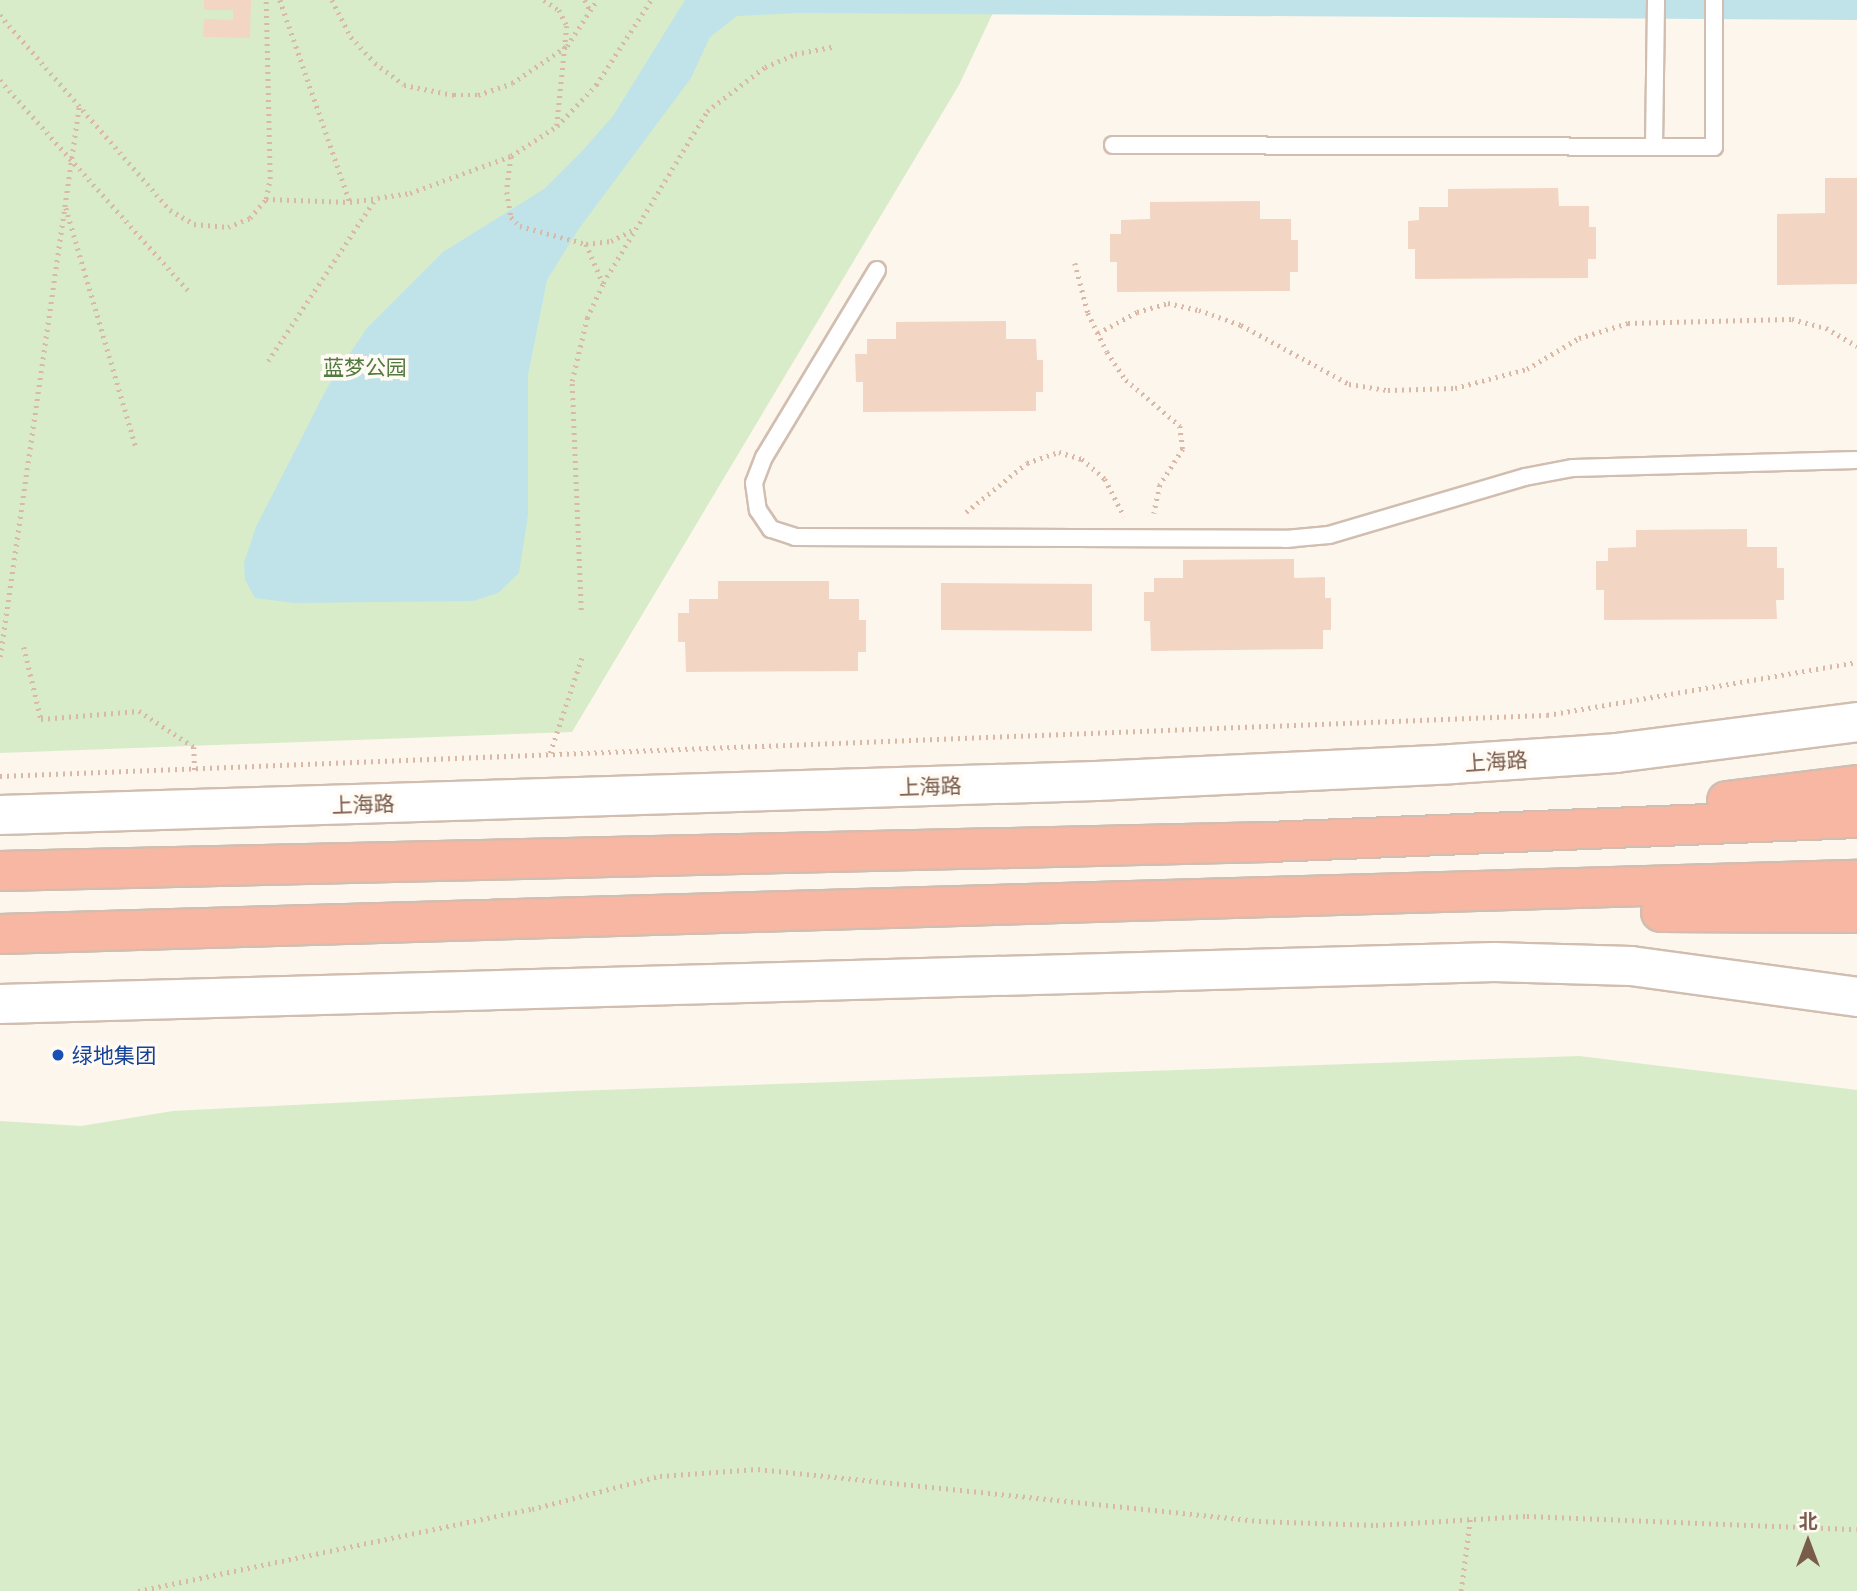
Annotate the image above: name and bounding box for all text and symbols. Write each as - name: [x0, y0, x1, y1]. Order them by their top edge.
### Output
- park label: 蓝梦公园: [323, 354, 407, 380]
- street label: 上海路: [1464, 746, 1528, 776]
- street label: 上海路: [898, 772, 962, 800]
- street label: 上海路: [331, 790, 395, 818]
- place label: 绿地集团: [72, 1042, 156, 1068]
- marker: 绿地集团: [50, 1047, 66, 1063]
- north arrow: [1773, 1507, 1843, 1577]
- text: 北: [1798, 1509, 1818, 1533]

